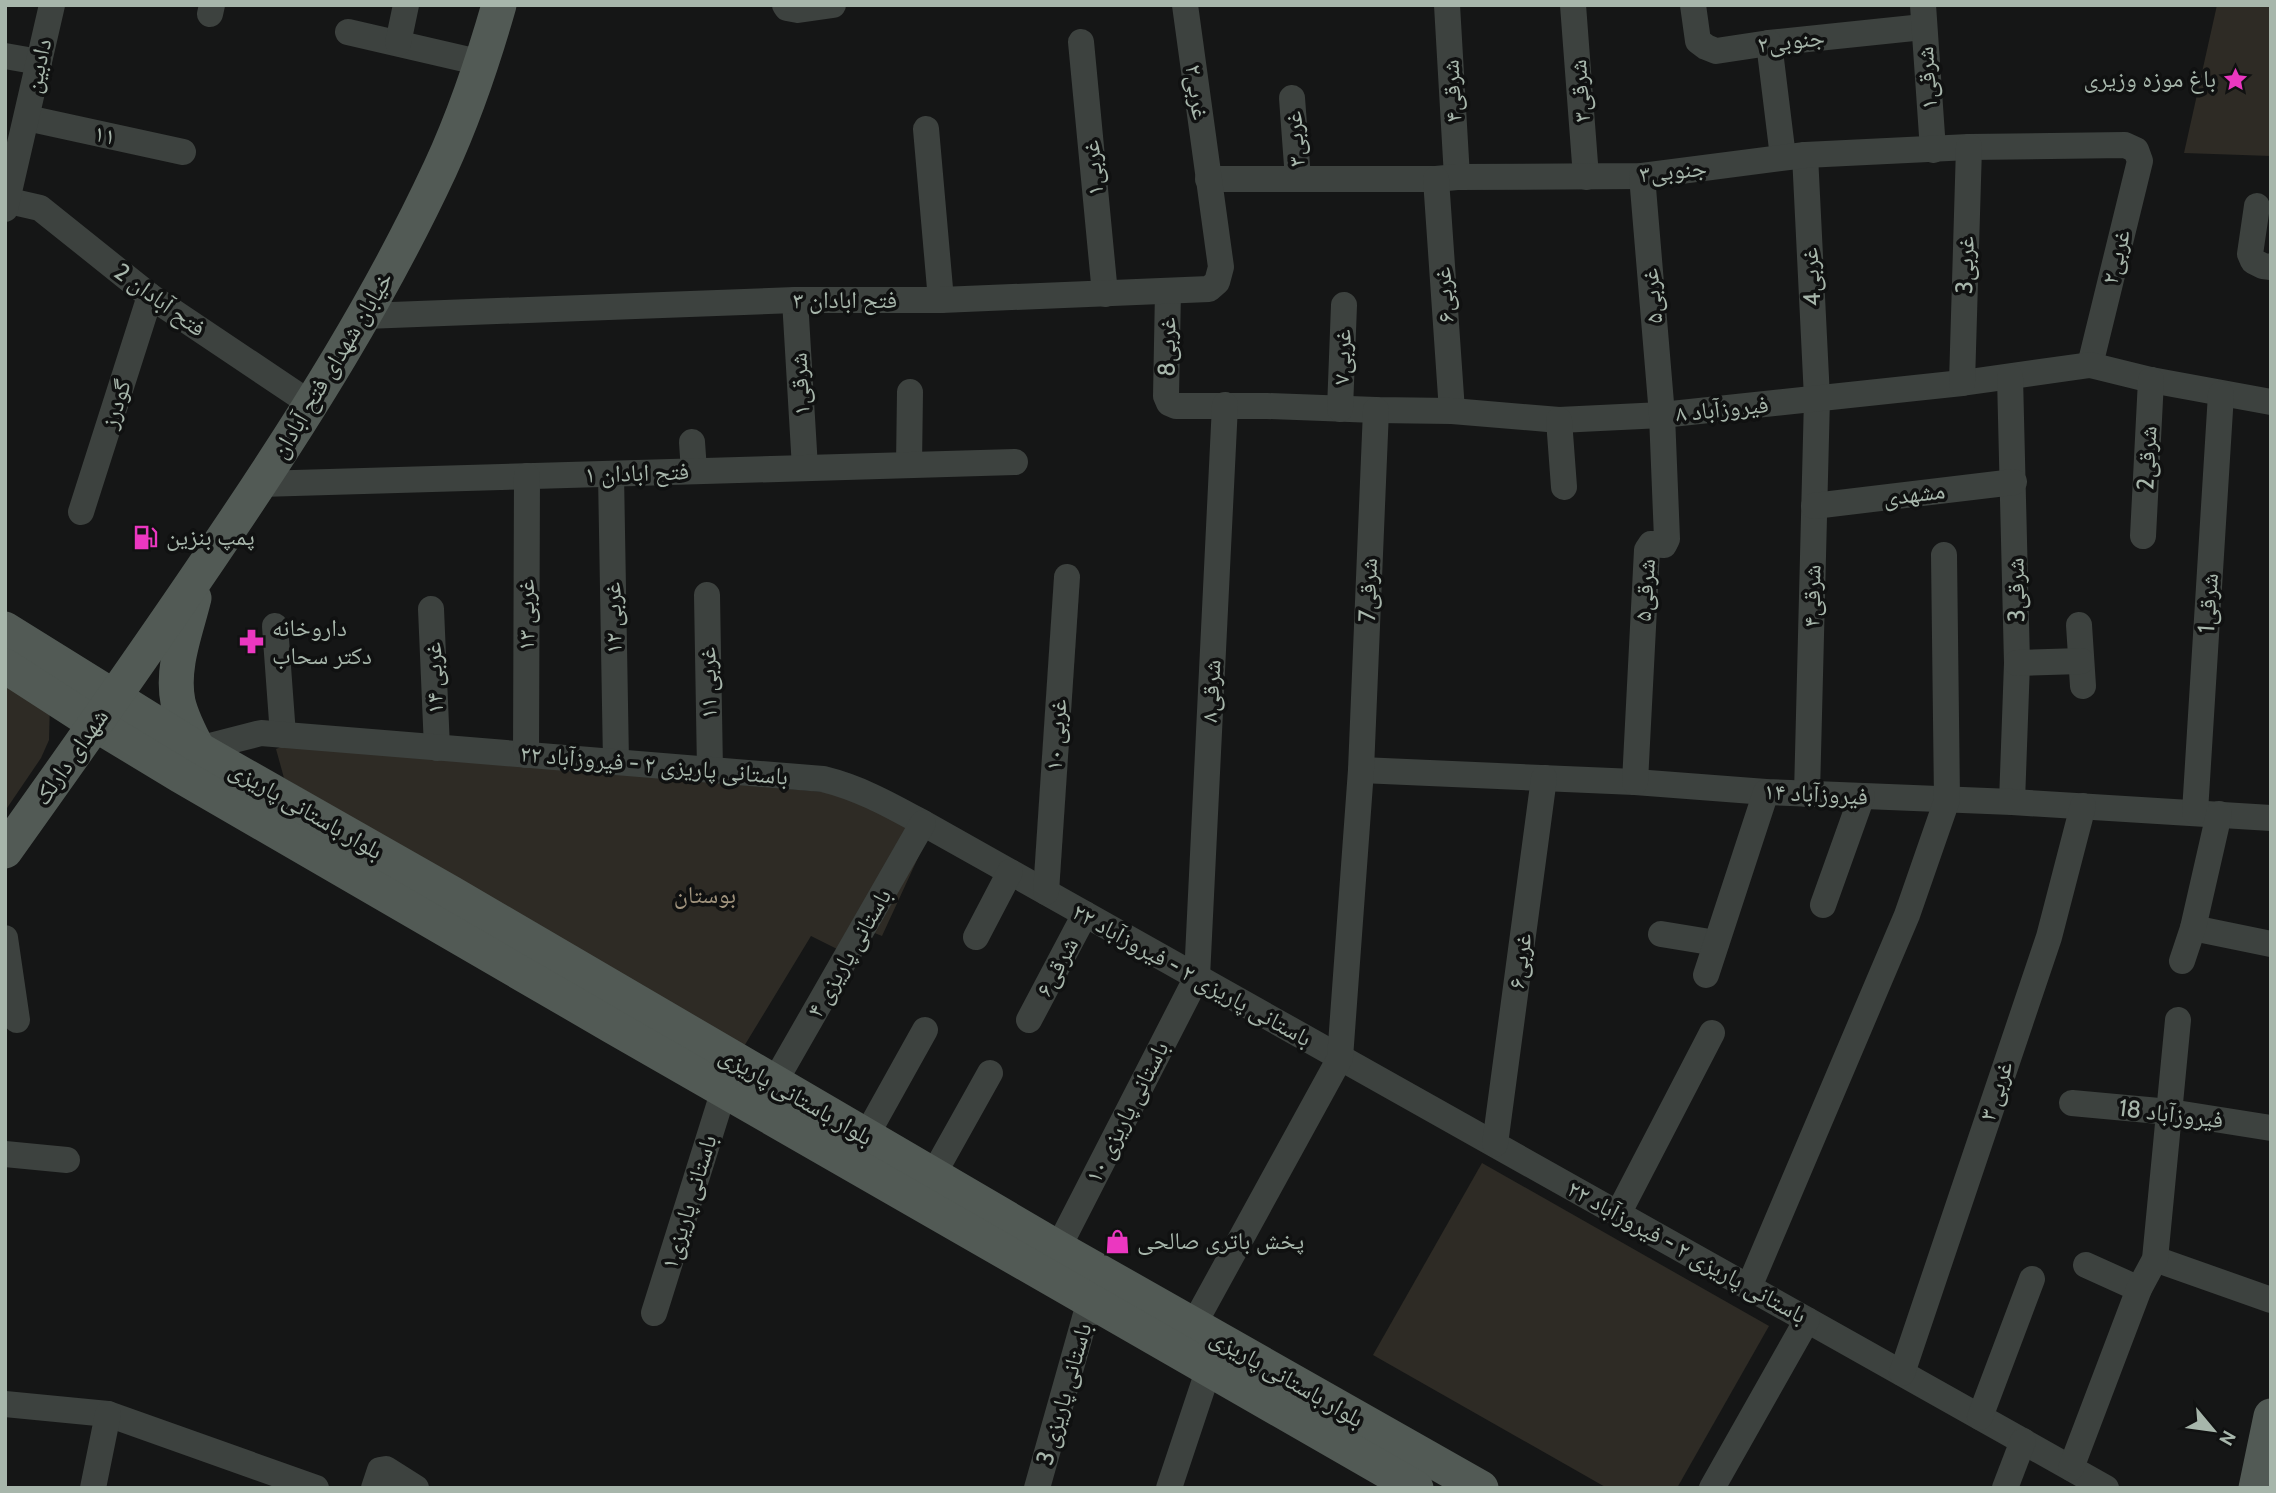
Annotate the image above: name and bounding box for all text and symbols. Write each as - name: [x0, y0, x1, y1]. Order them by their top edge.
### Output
- street label: جنوبی۲: [1756, 22, 1826, 59]
- street label: دادبین: [18, 36, 57, 96]
- street label: شرقی۱: [1910, 46, 1943, 110]
- street label: شرقی۴: [1435, 59, 1468, 123]
- street label: شرقی۳: [1563, 59, 1596, 123]
- street label: غربی۲: [1179, 62, 1216, 122]
- place label: باغ موزه وزیری: [2084, 64, 2216, 94]
- place icon: باغ موزه وزیری: [2222, 65, 2250, 93]
- street label: غربی۳: [1278, 110, 1311, 168]
- street label: ۱۱: [92, 118, 119, 151]
- street label: غربی۱: [1076, 139, 1109, 197]
- street label: جنوبی۳: [1638, 153, 1708, 188]
- street label: غربی۲: [2095, 226, 2136, 287]
- street label: غربی3: [1949, 236, 1980, 294]
- street label: غربی4: [1794, 247, 1827, 307]
- street label: فتح آبادان 2: [108, 257, 212, 343]
- street label: خیابان شهدای فتح آبادان: [264, 266, 400, 464]
- street label: غربی۶: [1427, 266, 1460, 324]
- street label: غربی۵: [1635, 267, 1668, 325]
- street label: فتح ابادان ۳: [793, 285, 897, 315]
- street label: غربی8: [1151, 317, 1182, 377]
- street label: غربی۷: [1326, 329, 1357, 385]
- street label: شرقی۱: [783, 352, 816, 416]
- street label: گودرز: [94, 376, 137, 433]
- street label: فیروزآباد ۸: [1674, 389, 1770, 428]
- street label: شرقی2: [2130, 425, 2163, 491]
- street label: فتح ابادان ۱: [584, 456, 690, 490]
- street label: مشهدی: [1881, 475, 1947, 512]
- place label: پمپ بنزین: [166, 522, 255, 551]
- fuel station icon: پمپ بنزین: [132, 523, 160, 551]
- street label: شرقی7: [1352, 557, 1383, 623]
- street label: شرقی3: [2000, 557, 2031, 623]
- street label: شرقی۵: [1628, 558, 1661, 622]
- street label: شرقی۴: [1796, 564, 1827, 628]
- street label: شرقی1: [2191, 572, 2224, 634]
- street label: غربی ۱۳: [511, 579, 540, 651]
- street label: غربی ۱۲: [597, 582, 628, 654]
- place label: داروخانه دکتر سحاب: [272, 613, 372, 670]
- pharmacy icon: داروخانه دکتر سحاب: [238, 628, 266, 656]
- street label: غربی ۱۴: [418, 642, 449, 714]
- street label: غربی ۱۱: [692, 647, 723, 719]
- street label: شرقی۸: [1194, 659, 1227, 723]
- street label: غربی ۱۰: [1039, 698, 1072, 772]
- street label: شهدای دارلک: [27, 703, 114, 810]
- street label: باستانی پاریزی ۲ - فیروزآباد ۲۲: [519, 738, 789, 791]
- street label: بلوار باستانی پاریزی: [224, 754, 388, 865]
- street label: فیروزآباد ۱۴: [1763, 776, 1869, 811]
- park label: بوستان: [674, 880, 736, 909]
- street label: باستانی پاریزی ۴: [800, 883, 897, 1023]
- street label: باستانی پاریزی ۲ - فیروزآباد ۲۲: [1067, 897, 1317, 1053]
- street label: غربی۶: [1501, 931, 1538, 991]
- street label: شرقی۶: [1029, 932, 1084, 1001]
- street label: باستانی پاریزی ۱۰: [1078, 1036, 1175, 1187]
- street label: بلوار باستانی پاریزی: [714, 1040, 878, 1151]
- street label: غربی ۳: [1972, 1057, 2019, 1124]
- street label: فیروزآباد 18: [2117, 1093, 2225, 1134]
- street label: باستانی پاریزی۱: [654, 1131, 723, 1273]
- street label: باستانی پاریزی ۲ - فیروزآباد ۲۲: [1562, 1174, 1812, 1330]
- place label: پخش باتری صالحی: [1137, 1226, 1304, 1255]
- shop icon: پخش باتری صالحی: [1103, 1227, 1131, 1255]
- street label: باستانی پاریزی 3: [1029, 1320, 1098, 1468]
- street label: بلوار باستانی پاریزی: [1205, 1322, 1369, 1433]
- north arrow: [2178, 1395, 2248, 1465]
- text: N: [2214, 1427, 2241, 1449]

